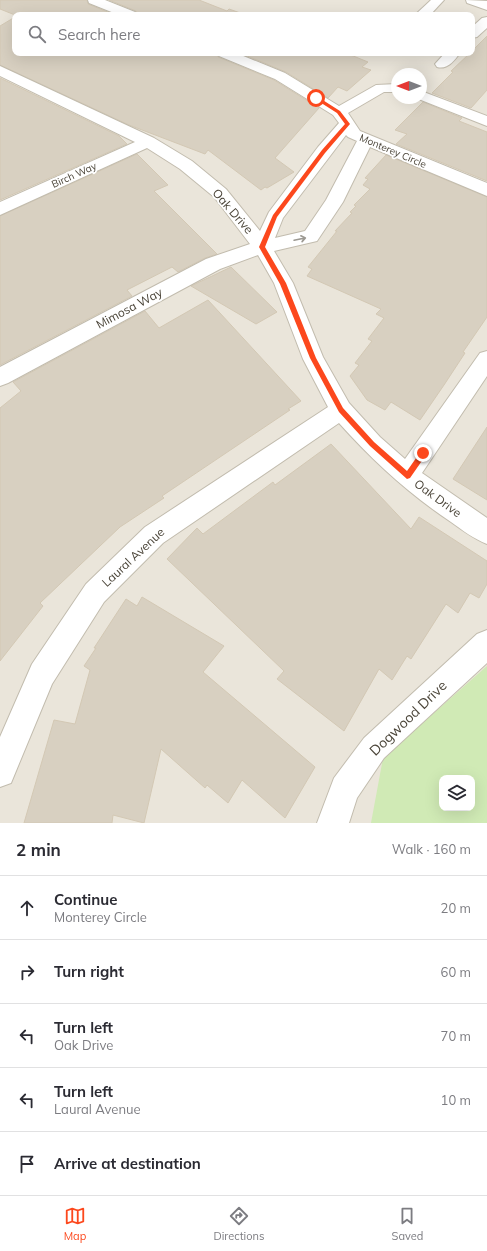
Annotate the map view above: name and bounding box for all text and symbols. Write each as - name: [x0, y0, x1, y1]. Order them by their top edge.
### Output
- search box: [12, 12, 475, 56]
- icon: search: [26, 23, 48, 45]
- text: Search here: [58, 25, 140, 44]
- north arrow: [391, 68, 427, 104]
- route start: [307, 89, 325, 107]
- street label: Monterey Circle: [358, 131, 428, 171]
- street label: Birch Way: [49, 159, 99, 191]
- street label: Oak Drive: [209, 185, 257, 237]
- one-way arrow: [293, 234, 306, 242]
- street label: Mimosa Way: [93, 284, 165, 332]
- route end: [414, 444, 432, 462]
- street label: Oak Drive: [411, 476, 465, 520]
- street label: Laural Avenue: [99, 524, 167, 590]
- street label: Dogwood Drive: [365, 677, 451, 759]
- map controls: [439, 775, 475, 811]
- button: layers: [439, 775, 475, 811]
- text: 2 min: [16, 839, 61, 860]
- text: Walk · 160 m: [392, 841, 471, 857]
- text: Continue: [54, 890, 117, 909]
- icon: ahead: [16, 897, 38, 919]
- text: 20 m: [441, 900, 471, 916]
- text: Monterey Circle: [54, 909, 147, 925]
- icon: right: [16, 961, 38, 983]
- text: Turn right: [54, 962, 124, 981]
- text: 60 m: [441, 964, 471, 980]
- text: Turn left: [54, 1018, 113, 1037]
- icon: left: [16, 1025, 38, 1047]
- text: 70 m: [441, 1028, 471, 1044]
- text: Oak Drive: [54, 1037, 113, 1053]
- text: Turn left: [54, 1082, 113, 1101]
- icon: left: [16, 1089, 38, 1111]
- text: 10 m: [441, 1092, 471, 1108]
- text: Laural Avenue: [54, 1101, 141, 1117]
- icon: arrive: [16, 1153, 38, 1175]
- text: Arrive at destination: [54, 1154, 201, 1173]
- tab: Map: [64, 1205, 86, 1243]
- tab: Directions: [214, 1205, 264, 1243]
- tab: Saved: [392, 1205, 423, 1243]

